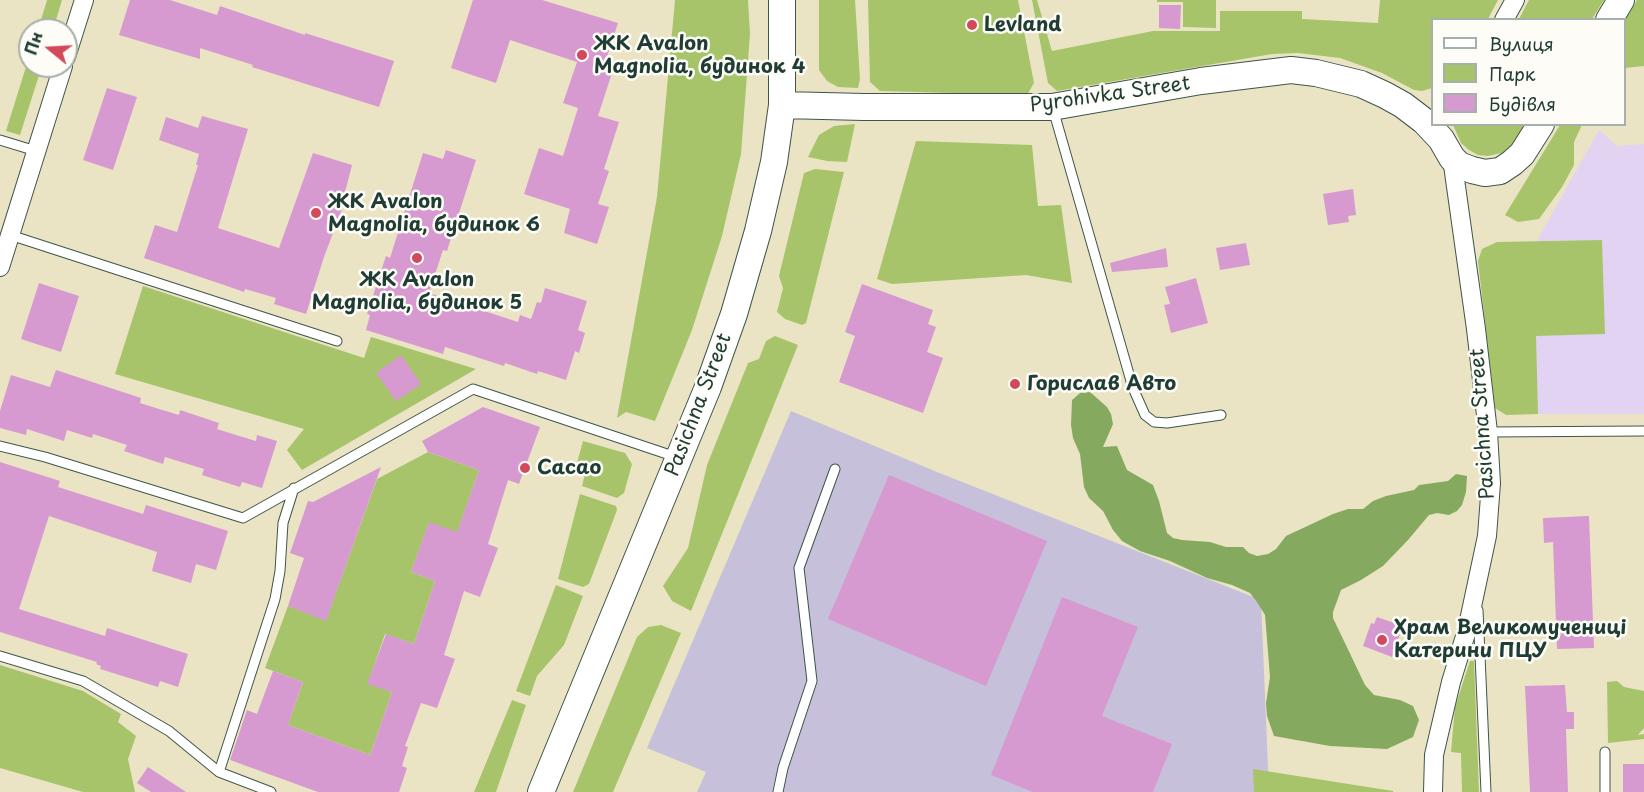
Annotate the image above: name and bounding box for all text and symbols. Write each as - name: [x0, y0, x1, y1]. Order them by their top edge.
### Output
- place label: Levland: [984, 13, 1061, 37]
- north arrow: [18, 18, 78, 78]
- marker: Levland: [965, 18, 979, 32]
- legend: [1431, 18, 1626, 126]
- text: Пн: [18, 28, 48, 58]
- text: Вулиця: [1489, 30, 1554, 57]
- place label: ЖК Avalon Magnolia, будинок 4: [594, 32, 805, 79]
- marker: ЖК Avalon Magnolia, будинок 4: [575, 48, 589, 62]
- text: Парк: [1489, 60, 1535, 87]
- street label: Pyrohivka Street: [1028, 72, 1192, 118]
- text: Будівля: [1489, 90, 1556, 117]
- place label: ЖК Avalon Magnolia, будинок 6: [328, 190, 540, 237]
- marker: ЖК Avalon Magnolia, будинок 6: [309, 206, 323, 220]
- marker: ЖК Avalon Magnolia, будинок 5: [410, 251, 424, 265]
- place label: ЖК Avalon Magnolia, будинок 5: [312, 268, 522, 315]
- street label: Pasichna Street: [661, 330, 737, 480]
- street label: Pasichna Street: [1466, 348, 1500, 500]
- place label: Горислав Авто: [1027, 372, 1176, 396]
- marker: Горислав Авто: [1008, 377, 1022, 391]
- place label: Cacao: [537, 456, 601, 480]
- marker: Cacao: [518, 461, 532, 475]
- place label: Храм Великомучениці Катерини ПЦУ: [1394, 616, 1626, 663]
- marker: Храм Великомучениці Катерини ПЦУ: [1375, 633, 1389, 647]

